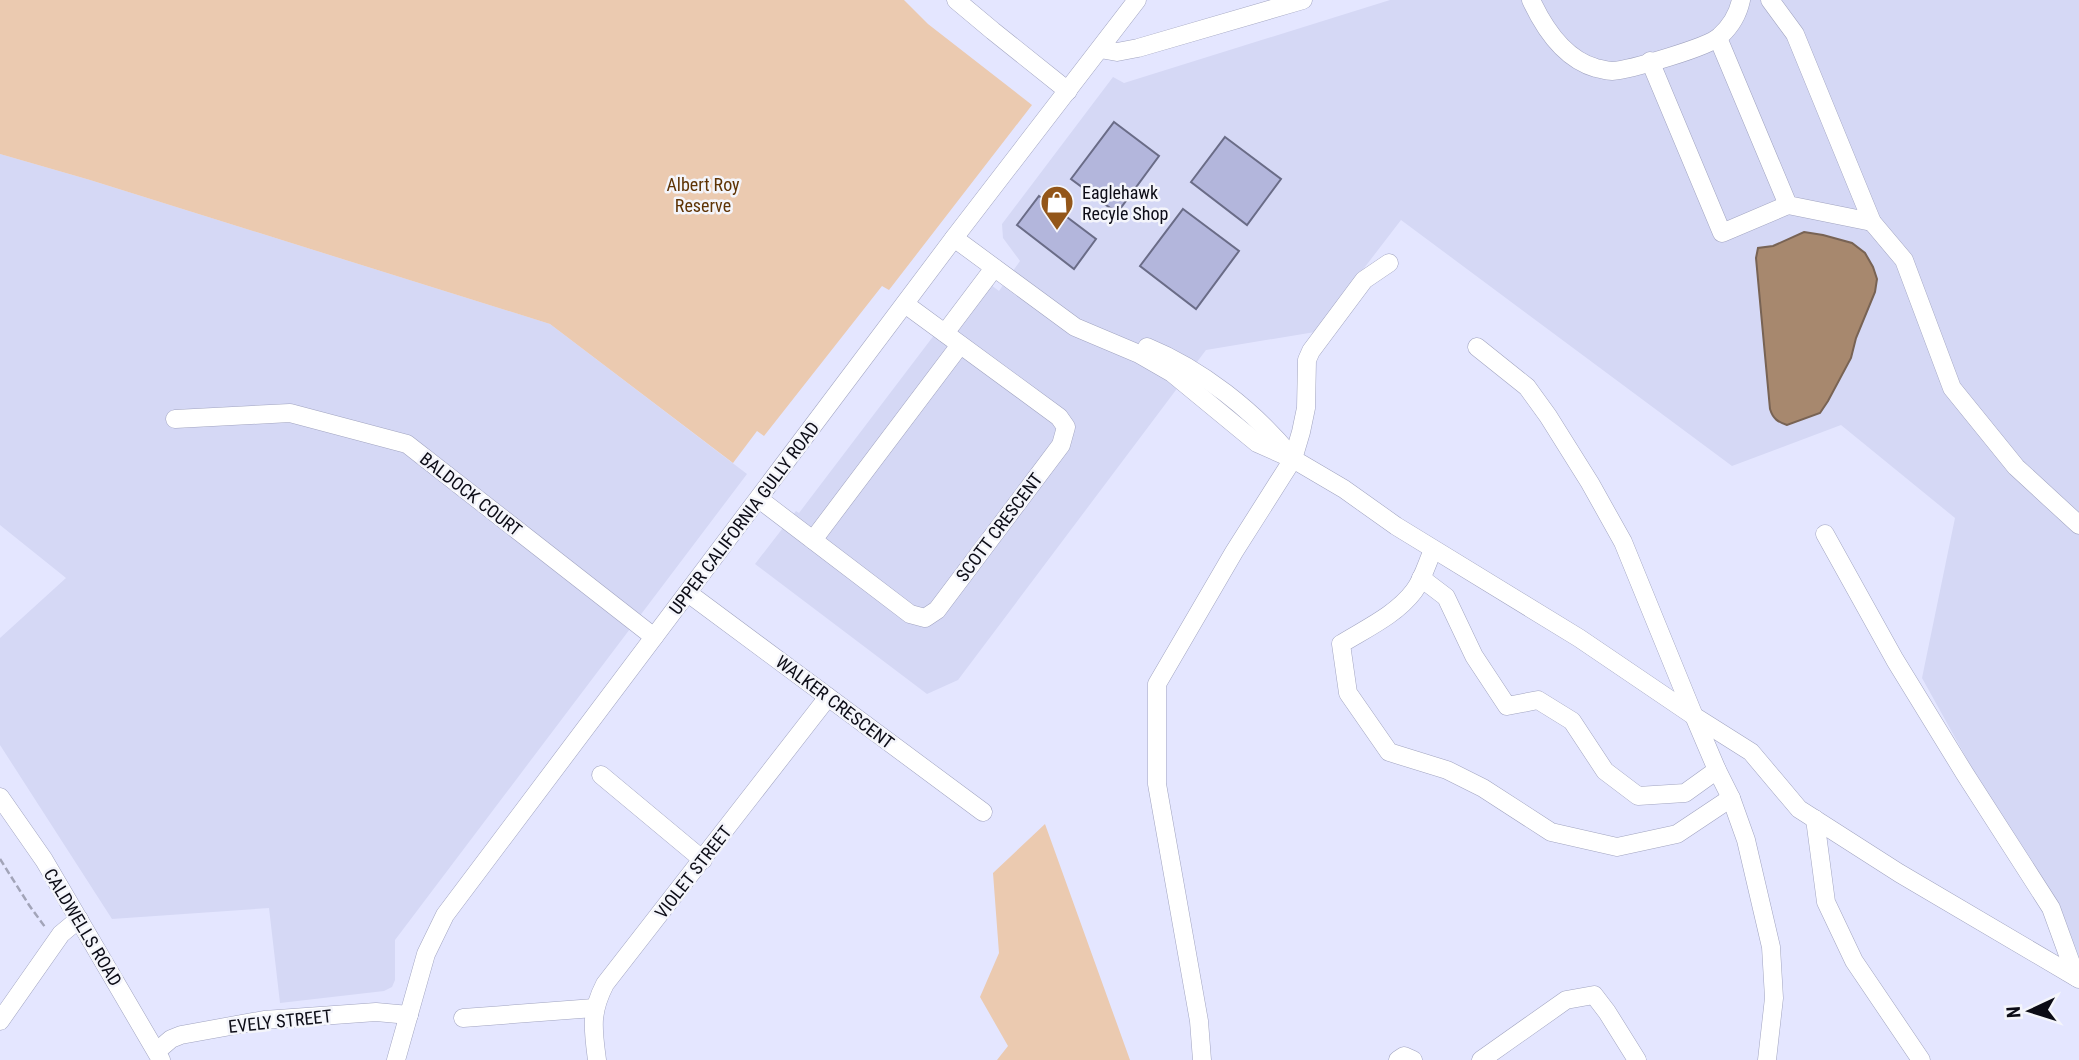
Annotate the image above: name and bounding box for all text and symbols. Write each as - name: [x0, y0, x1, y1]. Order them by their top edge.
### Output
- park label: Albert Roy Reserve: [666, 174, 740, 216]
- place label: Eaglehawk Recyle Shop: [1082, 182, 1169, 224]
- shop icon: Eaglehawk Recyle Shop: [1038, 183, 1076, 232]
- street label: UPPER CALIFORNIA GULLY ROAD: [665, 417, 823, 619]
- street label: BALDOCK COURT: [416, 448, 526, 540]
- street label: SCOTT CRESCENT: [951, 469, 1047, 585]
- street label: WALKER CRESCENT: [772, 651, 898, 753]
- street label: VIOLET STREET: [650, 821, 736, 923]
- street label: CALDWELLS ROAD: [40, 864, 126, 990]
- north arrow: [1995, 976, 2065, 1046]
- street label: EVELY STREET: [227, 1005, 333, 1037]
- text: N: [2002, 1006, 2025, 1019]

